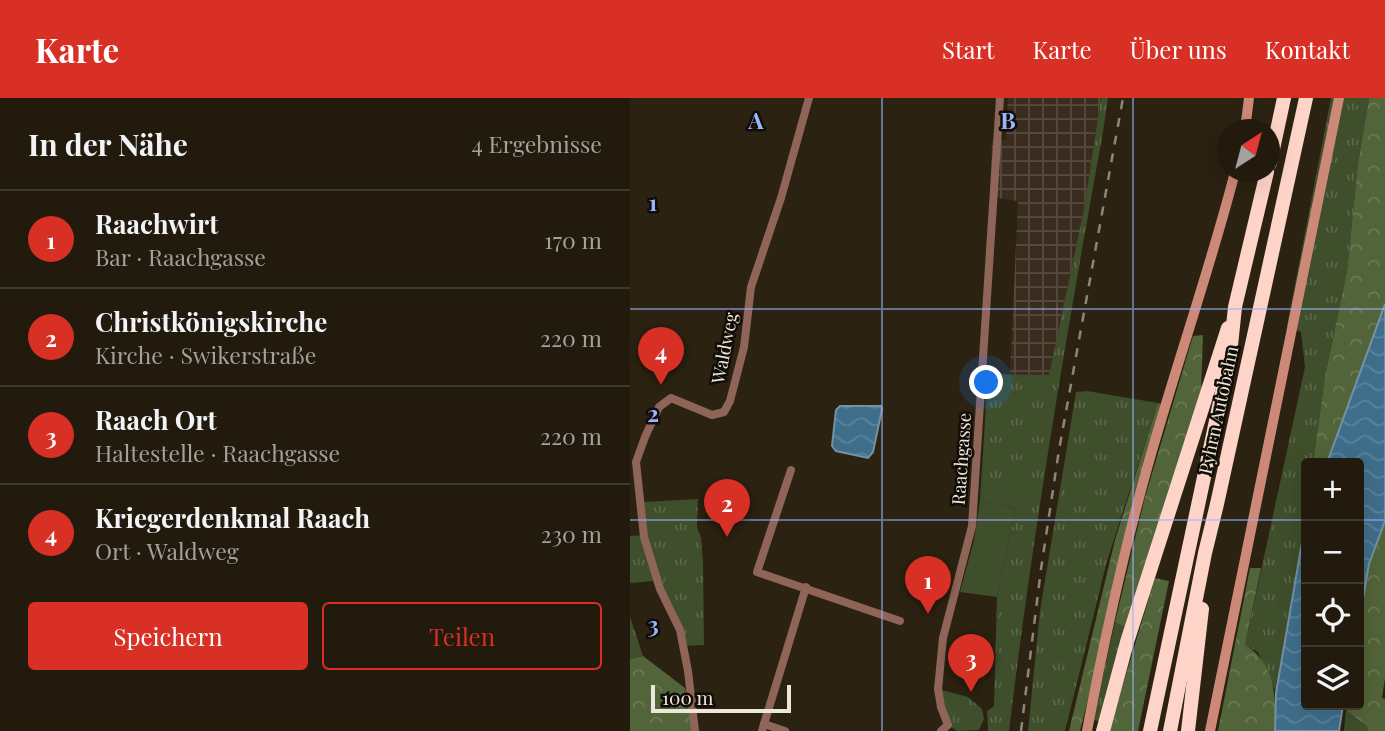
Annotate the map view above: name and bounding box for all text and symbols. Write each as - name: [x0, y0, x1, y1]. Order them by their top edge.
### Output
- text: Karte: [35, 27, 119, 71]
- text: Start: [942, 33, 995, 65]
- text: Karte: [1033, 33, 1092, 65]
- text: Über uns: [1130, 33, 1227, 65]
- text: Kontakt: [1265, 33, 1350, 65]
- text: A: [747, 104, 764, 135]
- text: B: [1000, 104, 1016, 135]
- north arrow: [1217, 119, 1280, 182]
- text: In der Nähe: [28, 124, 188, 164]
- text: 4 Ergebnisse: [471, 128, 602, 159]
- text: 1: [649, 186, 658, 217]
- text: Raachwirt: [95, 206, 218, 241]
- text: 1: [47, 224, 55, 255]
- text: 170 m: [544, 224, 602, 255]
- text: Bar · Raachgasse: [95, 241, 266, 272]
- text: Christkönigskirche: [95, 304, 327, 339]
- street label: Waldweg: [705, 310, 743, 387]
- text: 2: [45, 322, 57, 353]
- text: 220 m: [540, 322, 602, 353]
- pin: 4: [638, 327, 684, 385]
- text: Kirche · Swikerstraße: [95, 339, 316, 370]
- street label: Pyhrn Autobahn: [1193, 344, 1243, 476]
- your location: [969, 365, 1003, 399]
- text: 2: [647, 397, 659, 428]
- text: Raach Ort: [95, 402, 217, 437]
- street label: Raachgasse: [946, 412, 976, 506]
- text: 3: [45, 420, 57, 451]
- text: 220 m: [540, 420, 602, 451]
- text: Haltestelle · Raachgasse: [95, 437, 340, 468]
- map controls: [1301, 458, 1364, 710]
- button: +: [1301, 458, 1364, 521]
- pin: 2: [704, 479, 750, 537]
- text: Kriegerdenkmal Raach: [95, 500, 370, 535]
- text: 4: [45, 518, 57, 549]
- text: 230 m: [541, 518, 602, 549]
- button: −: [1301, 521, 1364, 584]
- text: Ort · Waldweg: [95, 535, 239, 566]
- pin: 1: [905, 556, 951, 614]
- button: locate: [1301, 584, 1364, 647]
- button: Speichern: [28, 602, 308, 670]
- button: Teilen: [322, 602, 602, 670]
- text: 3: [647, 608, 659, 639]
- pin: 3: [948, 634, 994, 692]
- button: layers: [1301, 647, 1364, 710]
- scale bar: [651, 682, 791, 714]
- text: 100 m: [662, 684, 713, 710]

